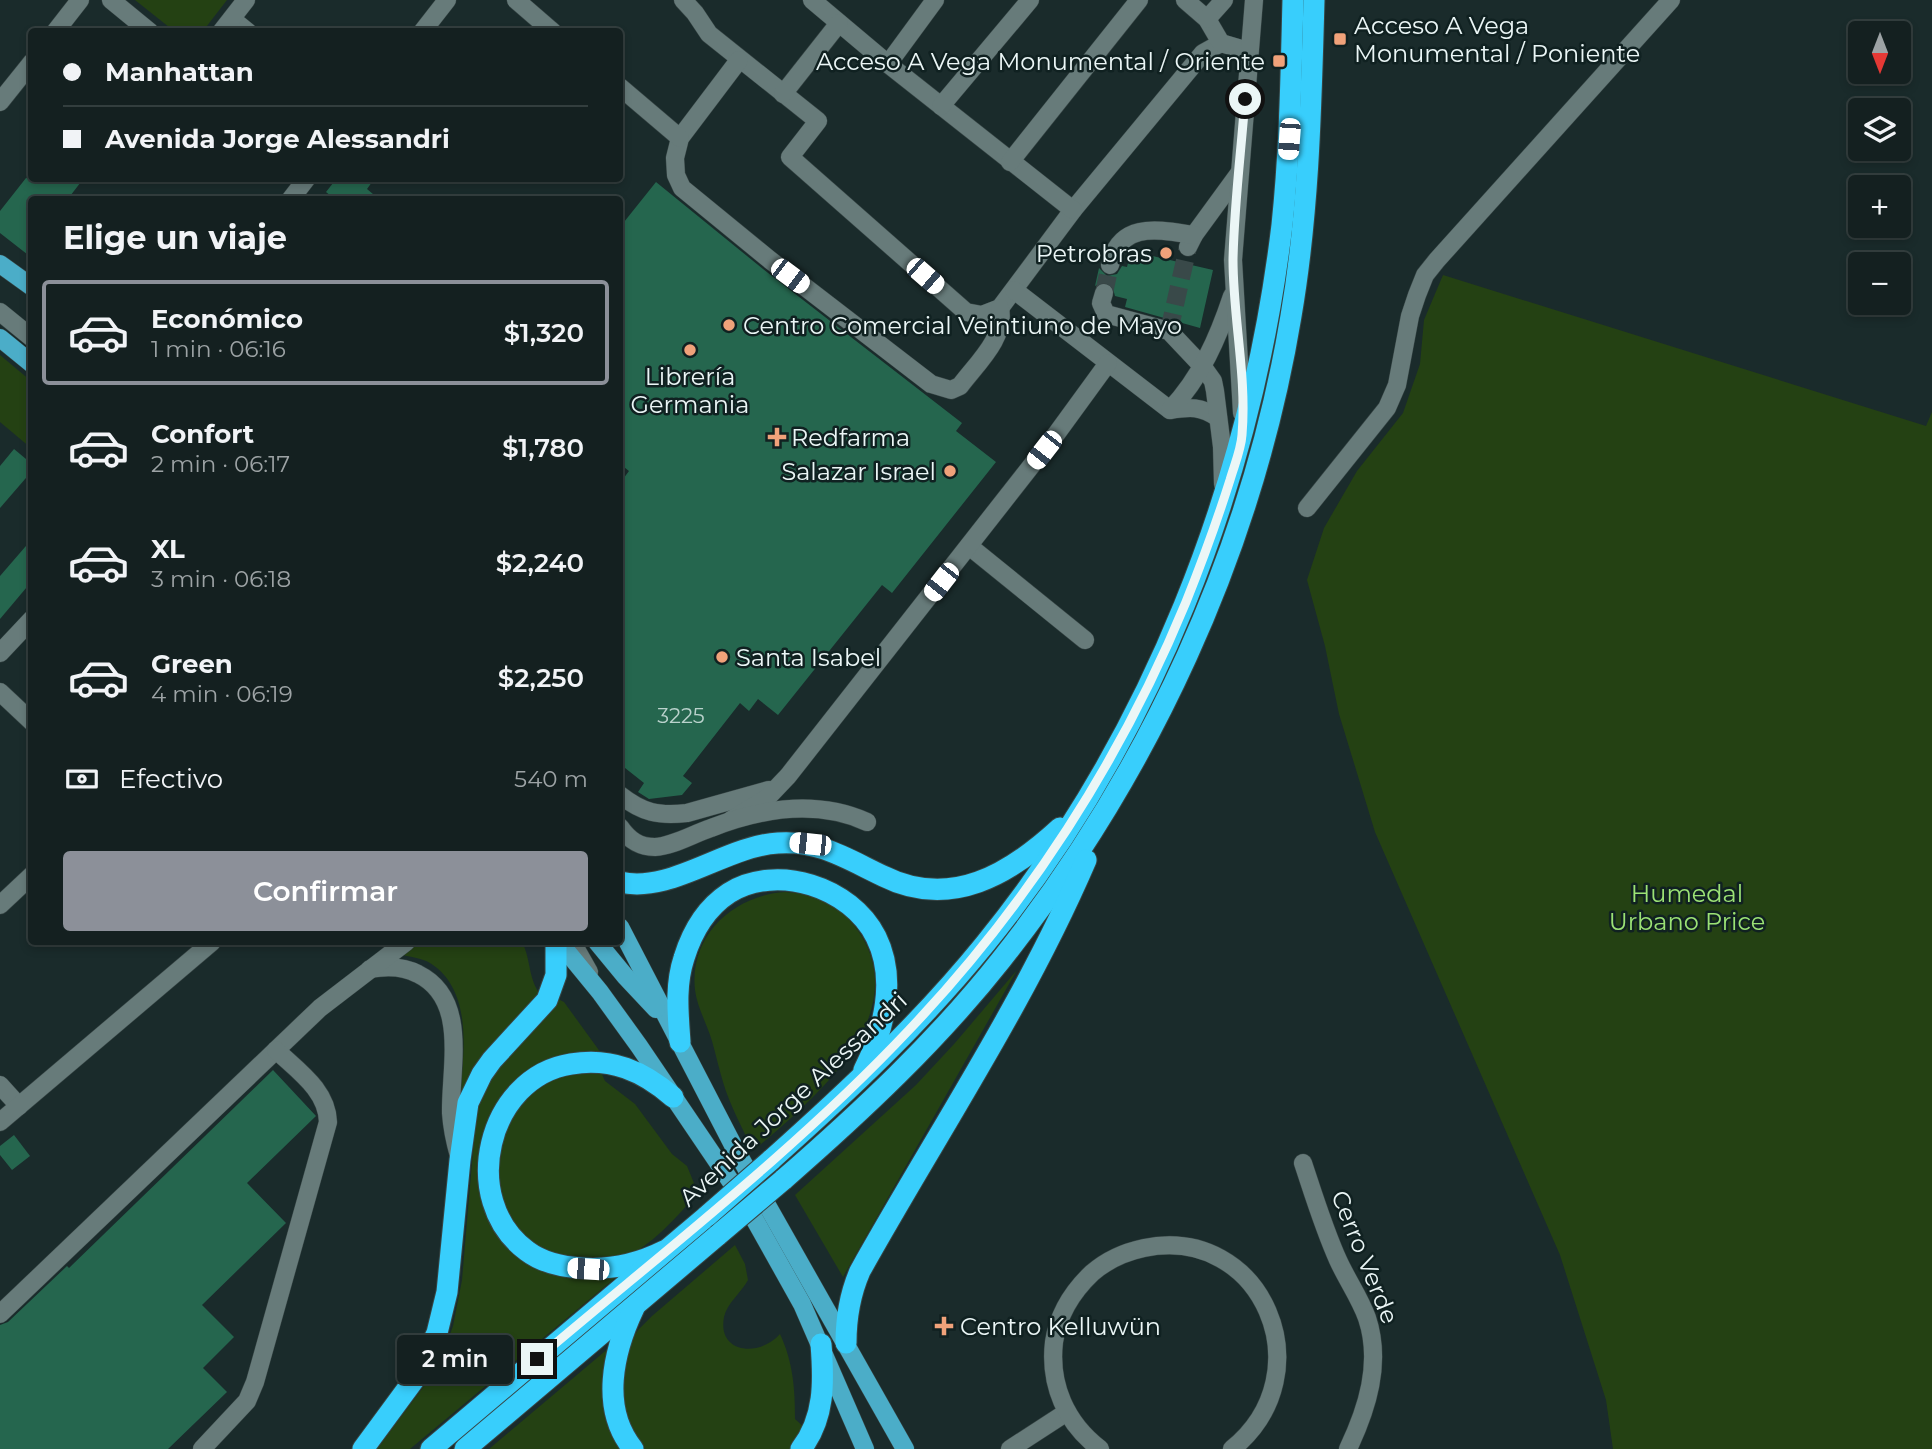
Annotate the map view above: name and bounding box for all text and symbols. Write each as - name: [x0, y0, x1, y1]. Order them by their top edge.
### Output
- place label: Acceso A Vega Monumental / Poniente: [1354, 11, 1640, 68]
- north arrow: [1848, 21, 1911, 84]
- map controls: [1848, 21, 1911, 315]
- marker: Acceso A Vega Monumental / Poniente: [1332, 31, 1348, 47]
- place label: Acceso A Vega Monumental / Oriente: [816, 47, 1265, 76]
- marker: Acceso A Vega Monumental / Oriente: [1271, 53, 1287, 69]
- text: Manhattan: [105, 56, 254, 88]
- route start: [1229, 83, 1261, 115]
- button: layers: [1848, 98, 1911, 161]
- car: [1278, 117, 1301, 161]
- text: Avenida Jorge Alessandri: [105, 123, 450, 155]
- button: +: [1848, 175, 1911, 238]
- text: Elige un viaje: [63, 218, 287, 257]
- place label: Petrobras: [1036, 239, 1152, 268]
- marker: Petrobras: [1158, 245, 1174, 261]
- button: −: [1848, 252, 1911, 315]
- car: [903, 254, 948, 298]
- car: [767, 255, 814, 297]
- icon: car: [67, 301, 130, 364]
- text: Económico: [151, 303, 303, 335]
- place label: Centro Comercial Veintiuno de Mayo: [743, 311, 1182, 340]
- text: $1,320: [504, 317, 584, 349]
- marker: Centro Comercial Veintiuno de Mayo: [721, 317, 737, 333]
- text: 1 min · 06:16: [151, 335, 286, 363]
- marker: Librería Germania: [682, 342, 698, 358]
- place label: Librería Germania: [631, 362, 749, 419]
- icon: car: [67, 416, 130, 479]
- text: Confort: [151, 418, 254, 450]
- place label: Redfarma: [791, 423, 910, 452]
- car: [1023, 427, 1066, 473]
- marker: Redfarma: [769, 429, 785, 445]
- text: $1,780: [502, 432, 584, 464]
- text: 2 min · 06:17: [151, 450, 290, 478]
- place label: Salazar Israel: [781, 457, 936, 486]
- marker: Salazar Israel: [942, 463, 958, 479]
- icon: car: [67, 531, 130, 594]
- text: XL: [151, 533, 185, 565]
- text: $2,240: [496, 547, 584, 579]
- car: [920, 559, 963, 605]
- text: 3 min · 06:18: [151, 565, 291, 593]
- place label: Santa Isabel: [736, 643, 881, 672]
- icon: car: [67, 646, 130, 709]
- text: Green: [151, 648, 233, 680]
- marker: Santa Isabel: [714, 649, 730, 665]
- text: $2,250: [498, 662, 584, 694]
- text: 4 min · 06:19: [151, 680, 293, 708]
- house number: 3225: [657, 703, 705, 728]
- icon: cash: [63, 760, 101, 798]
- text: Efectivo: [119, 763, 223, 795]
- text: 540 m: [514, 765, 588, 793]
- car: [789, 831, 832, 857]
- button: Confirmar: [63, 851, 588, 931]
- park label: Humedal Urbano Price: [1609, 879, 1765, 936]
- street label: Avenida Jorge Alessandri: [673, 986, 913, 1212]
- street label: Cerro Verde: [1325, 1186, 1405, 1328]
- car: [567, 1257, 610, 1281]
- place label: Centro Kelluwün: [960, 1312, 1161, 1341]
- marker: Centro Kelluwün: [934, 1316, 954, 1336]
- callout: 2 min: [397, 1334, 512, 1384]
- route end: [521, 1343, 553, 1375]
- text: 2 min: [422, 1345, 488, 1373]

